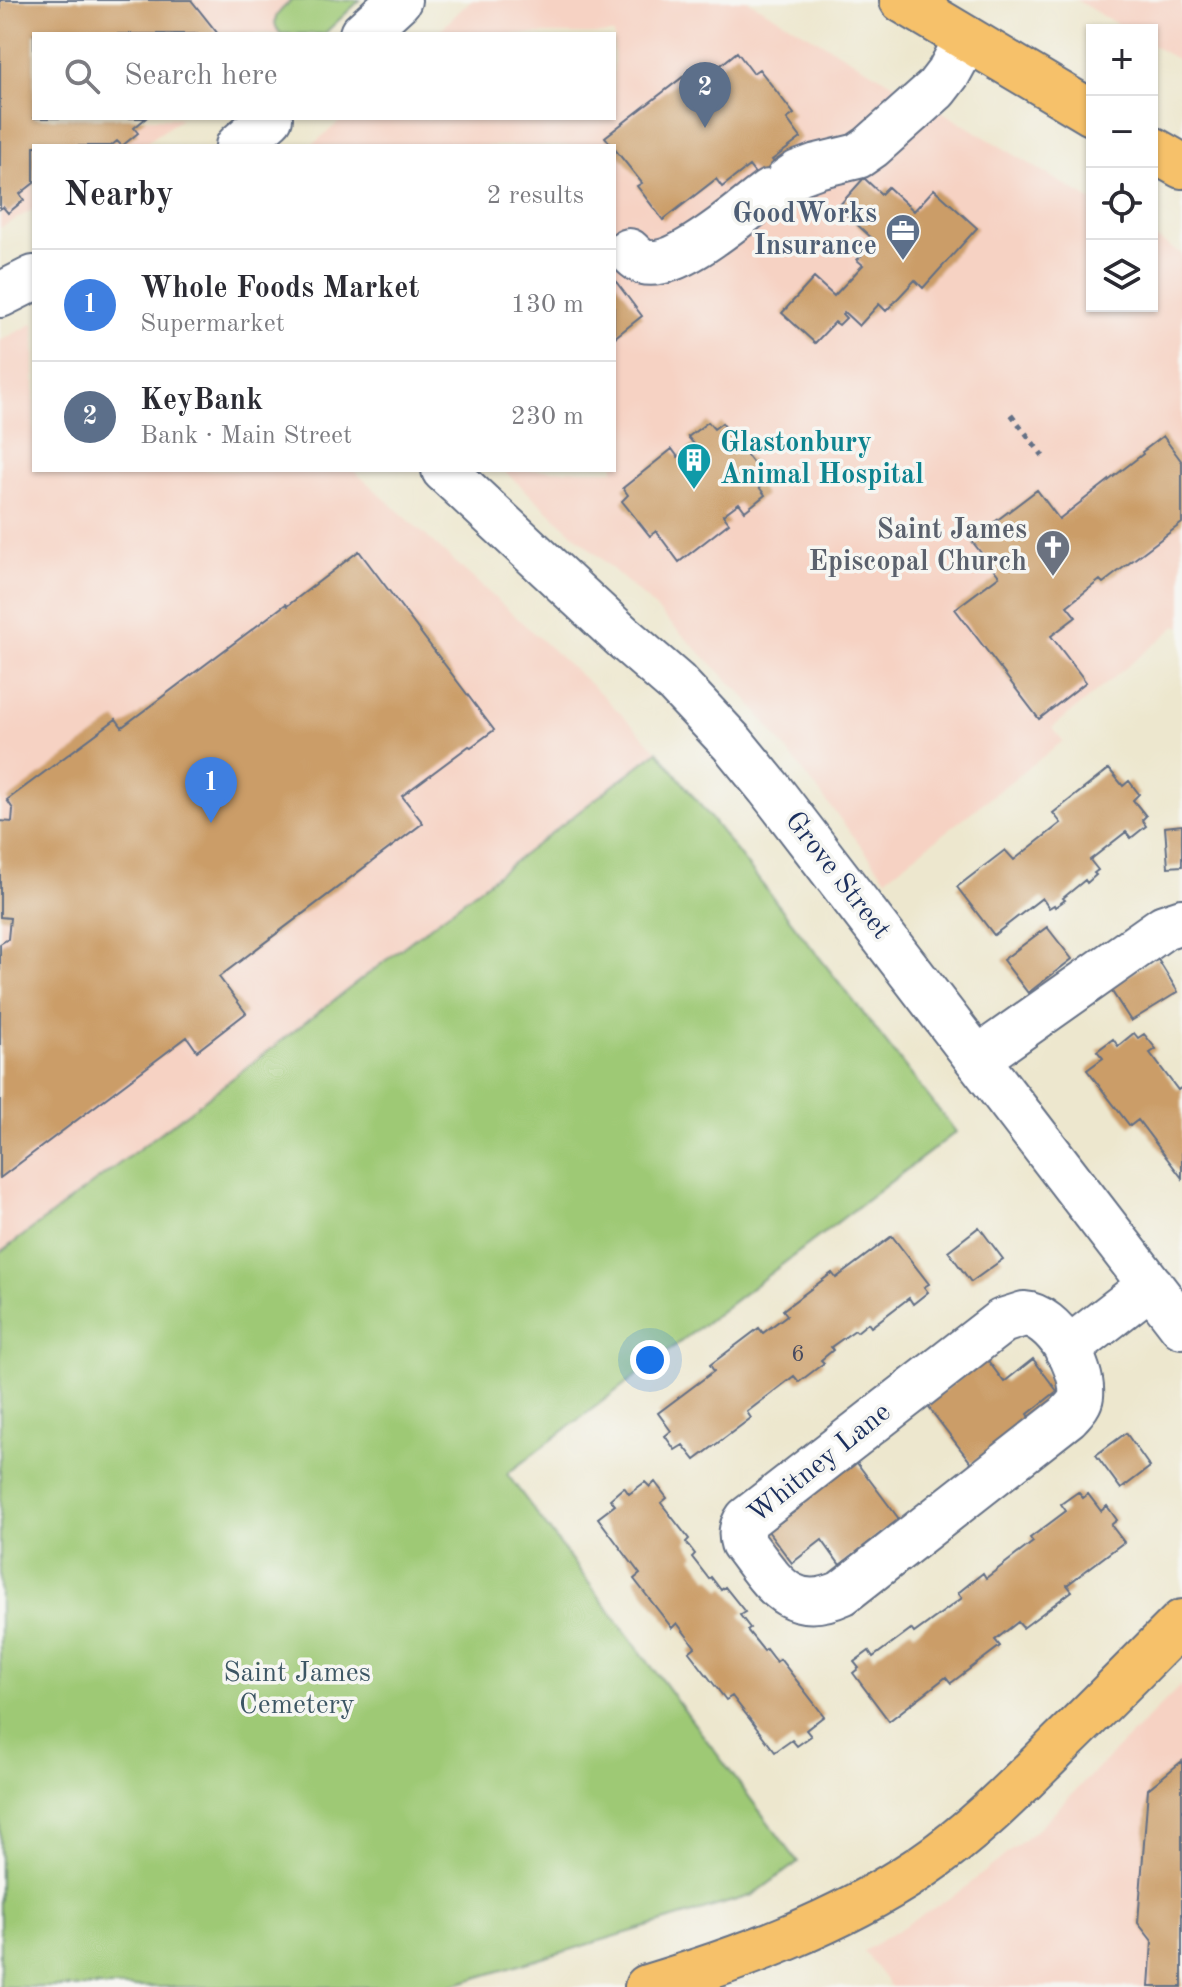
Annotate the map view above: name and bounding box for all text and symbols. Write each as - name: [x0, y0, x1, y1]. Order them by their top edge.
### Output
- map controls: [1086, 24, 1158, 312]
- button: +: [1086, 24, 1158, 96]
- search box: [32, 32, 616, 120]
- icon: search: [60, 54, 104, 98]
- text: Search here: [124, 61, 278, 91]
- pin: 2: [679, 62, 731, 128]
- button: −: [1086, 96, 1158, 168]
- button: locate: [1086, 168, 1158, 240]
- text: Nearby: [64, 179, 174, 213]
- text: 2 results: [486, 183, 584, 209]
- place label: GoodWorks Insurance: [732, 201, 877, 261]
- office icon: GoodWorks Insurance: [884, 212, 922, 262]
- button: layers: [1086, 240, 1158, 312]
- text: Whole Foods Market: [140, 274, 419, 304]
- text: 1: [82, 292, 98, 318]
- text: 130 m: [511, 292, 584, 318]
- text: Supermarket: [140, 311, 285, 337]
- text: KeyBank: [140, 386, 263, 416]
- text: 2: [82, 404, 98, 430]
- text: 230 m: [511, 404, 584, 430]
- text: Bank · Main Street: [140, 423, 352, 449]
- place label: Glastonbury Animal Hospital: [720, 430, 924, 490]
- building icon: Glastonbury Animal Hospital: [675, 441, 713, 491]
- place label: Saint James Episcopal Church: [808, 517, 1027, 577]
- church icon: Saint James Episcopal Church: [1034, 528, 1072, 578]
- pin: 1: [185, 757, 237, 823]
- street label: Grove Street: [779, 807, 895, 945]
- your location: [630, 1340, 670, 1380]
- house number: 6: [791, 1343, 805, 1367]
- street label: Whitney Lane: [744, 1398, 896, 1530]
- park label: Saint James Cemetery: [223, 1660, 371, 1720]

